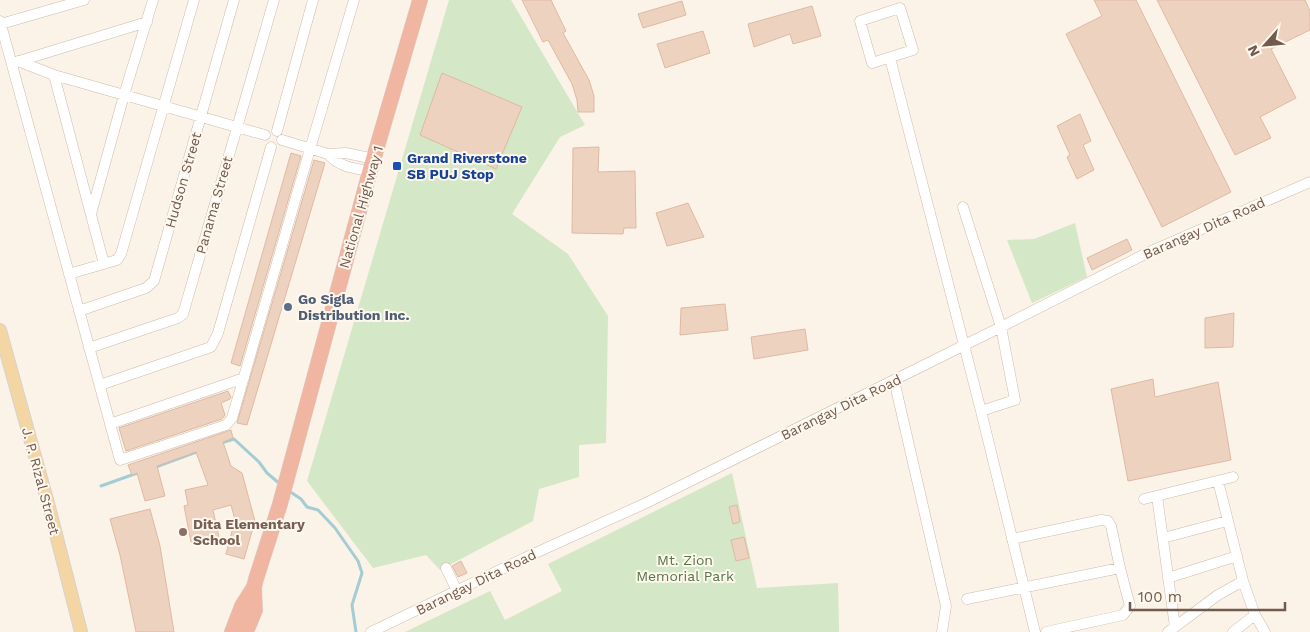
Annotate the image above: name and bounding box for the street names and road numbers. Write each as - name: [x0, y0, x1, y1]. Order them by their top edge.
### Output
- street label: Hudson Street: [162, 130, 204, 230]
- street label: National Highway 1: [336, 144, 386, 270]
- street label: Panama Street: [192, 154, 236, 256]
- street label: Barangay Dita Road: [1140, 194, 1268, 262]
- street label: Barangay Dita Road: [778, 371, 904, 443]
- street label: J. P. Rizal Street: [19, 426, 63, 537]
- street label: Barangay Dita Road: [413, 546, 539, 618]

